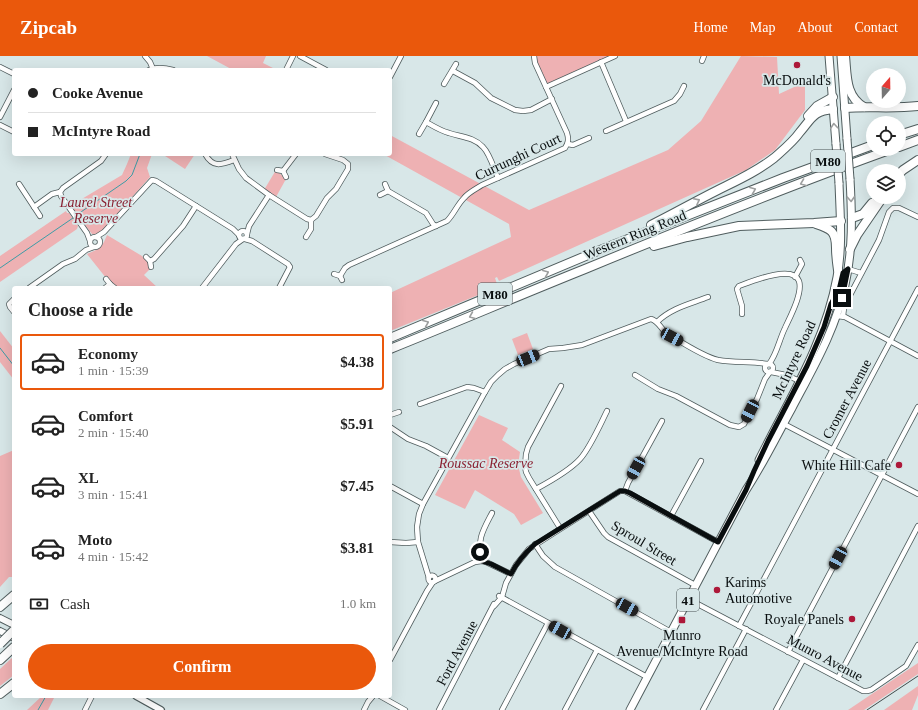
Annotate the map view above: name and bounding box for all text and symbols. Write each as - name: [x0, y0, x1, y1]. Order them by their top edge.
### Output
- text: Zipcab: [20, 17, 77, 38]
- text: Home: [694, 20, 728, 35]
- text: Map: [750, 20, 775, 35]
- text: About: [797, 20, 832, 35]
- text: Contact: [854, 20, 898, 35]
- marker: McDonald's: [792, 60, 802, 70]
- north arrow: [866, 68, 906, 108]
- map controls: [866, 68, 906, 204]
- place label: McDonald's: [763, 73, 831, 88]
- text: Cooke Avenue: [52, 85, 143, 101]
- button: locate: [866, 116, 906, 156]
- text: McIntyre Road: [52, 123, 150, 139]
- one-way arrow: [830, 123, 839, 130]
- street label: Currunghi Court: [473, 131, 563, 183]
- road number: M80: [811, 150, 845, 172]
- button: layers: [866, 164, 906, 204]
- one-way arrow: [799, 178, 806, 186]
- one-way arrow: [750, 186, 757, 194]
- park label: Laurel Street Reserve: [59, 195, 133, 226]
- one-way arrow: [847, 196, 855, 202]
- one-way arrow: [693, 198, 700, 206]
- street label: Western Ring Road: [582, 208, 688, 262]
- one-way arrow: [542, 269, 549, 277]
- road number: M80: [478, 283, 512, 305]
- route end: [833, 289, 851, 307]
- text: Choose a ride: [28, 300, 133, 320]
- one-way arrow: [469, 311, 476, 319]
- street label: McIntyre Road: [769, 318, 819, 402]
- one-way arrow: [422, 319, 429, 327]
- car: [659, 326, 685, 348]
- icon: car: [30, 344, 66, 380]
- text: Economy: [78, 346, 138, 362]
- car: [515, 348, 541, 368]
- text: $4.38: [340, 354, 374, 370]
- street label: Cromer Avenue: [820, 357, 874, 441]
- text: 1 min · 15:39: [78, 363, 148, 378]
- car: [739, 398, 761, 424]
- icon: car: [30, 406, 66, 442]
- text: Comfort: [78, 408, 133, 424]
- text: $5.91: [340, 416, 374, 432]
- text: 2 min · 15:40: [78, 425, 148, 440]
- car: [625, 455, 647, 481]
- park label: Roussac Reserve: [438, 456, 533, 471]
- place label: White Hill Cafe: [802, 458, 891, 473]
- marker: White Hill Cafe: [894, 460, 904, 470]
- icon: car: [30, 468, 66, 504]
- text: XL: [78, 470, 99, 486]
- text: $7.45: [340, 478, 374, 494]
- text: 3 min · 15:41: [78, 487, 148, 502]
- street label: Sproul Street: [609, 518, 679, 568]
- icon: car: [30, 530, 66, 566]
- text: Moto: [78, 532, 112, 548]
- text: $3.81: [340, 540, 374, 556]
- route start: [471, 543, 489, 561]
- car: [827, 545, 849, 571]
- text: 4 min · 15:42: [78, 549, 148, 564]
- place label: Karims Automotive: [725, 575, 792, 606]
- marker: Karims Automotive: [712, 585, 722, 595]
- road number: 41: [677, 589, 699, 611]
- icon: cash: [28, 593, 50, 615]
- text: Cash: [60, 596, 90, 612]
- text: 1.0 km: [340, 596, 376, 611]
- car: [614, 596, 640, 618]
- place label: Royale Panels: [764, 612, 844, 627]
- marker: Royale Panels: [847, 614, 857, 624]
- marker: Munro Avenue/McIntyre Road: [677, 615, 687, 625]
- street label: Ford Avenue: [434, 618, 480, 688]
- car: [547, 619, 573, 641]
- place label: Munro Avenue/McIntyre Road: [616, 628, 748, 659]
- street label: Munro Avenue: [785, 632, 865, 684]
- button: Confirm: [28, 644, 376, 690]

